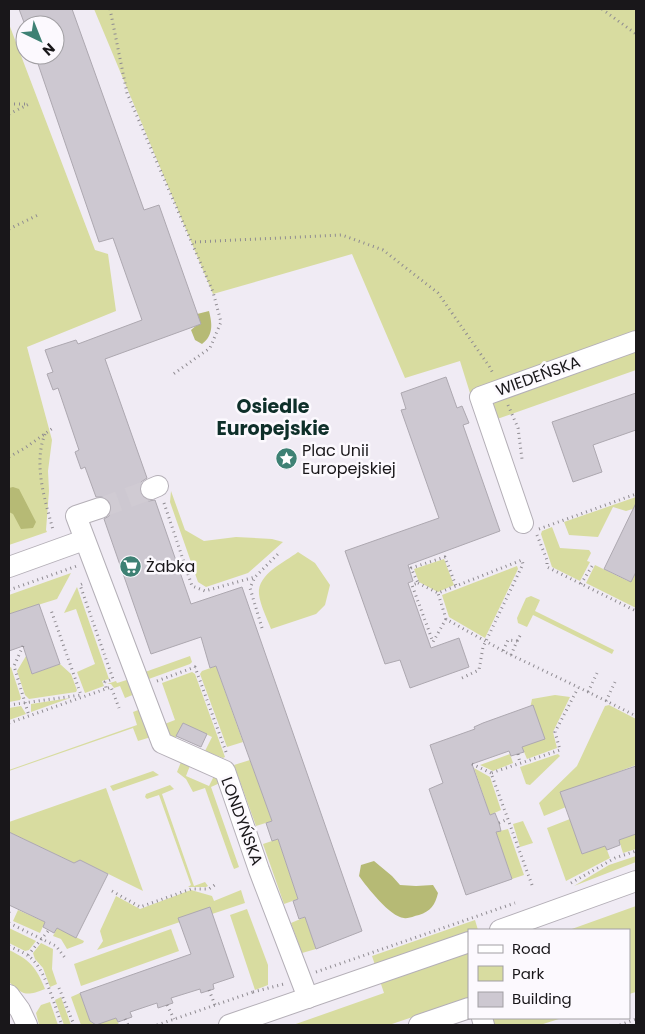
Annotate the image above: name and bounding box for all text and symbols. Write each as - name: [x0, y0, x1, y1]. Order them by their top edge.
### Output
- north arrow: [15, 15, 65, 65]
- text: N: [38, 39, 60, 60]
- street label: WIEDEŃSKA: [493, 350, 584, 402]
- district label: Osiedle Europejskie: [216, 393, 330, 442]
- place label: Plac Unii Europejskiej: [302, 439, 396, 480]
- place icon: Plac Unii Europejskiej: [274, 447, 298, 471]
- supermarket icon: Żabka: [118, 554, 142, 578]
- place label: Żabka: [146, 555, 195, 578]
- street label: LONDYŃSKA: [215, 774, 269, 869]
- legend: [468, 929, 630, 1019]
- text: Road: [512, 938, 551, 959]
- text: Park: [512, 963, 544, 984]
- text: Building: [512, 988, 572, 1009]

